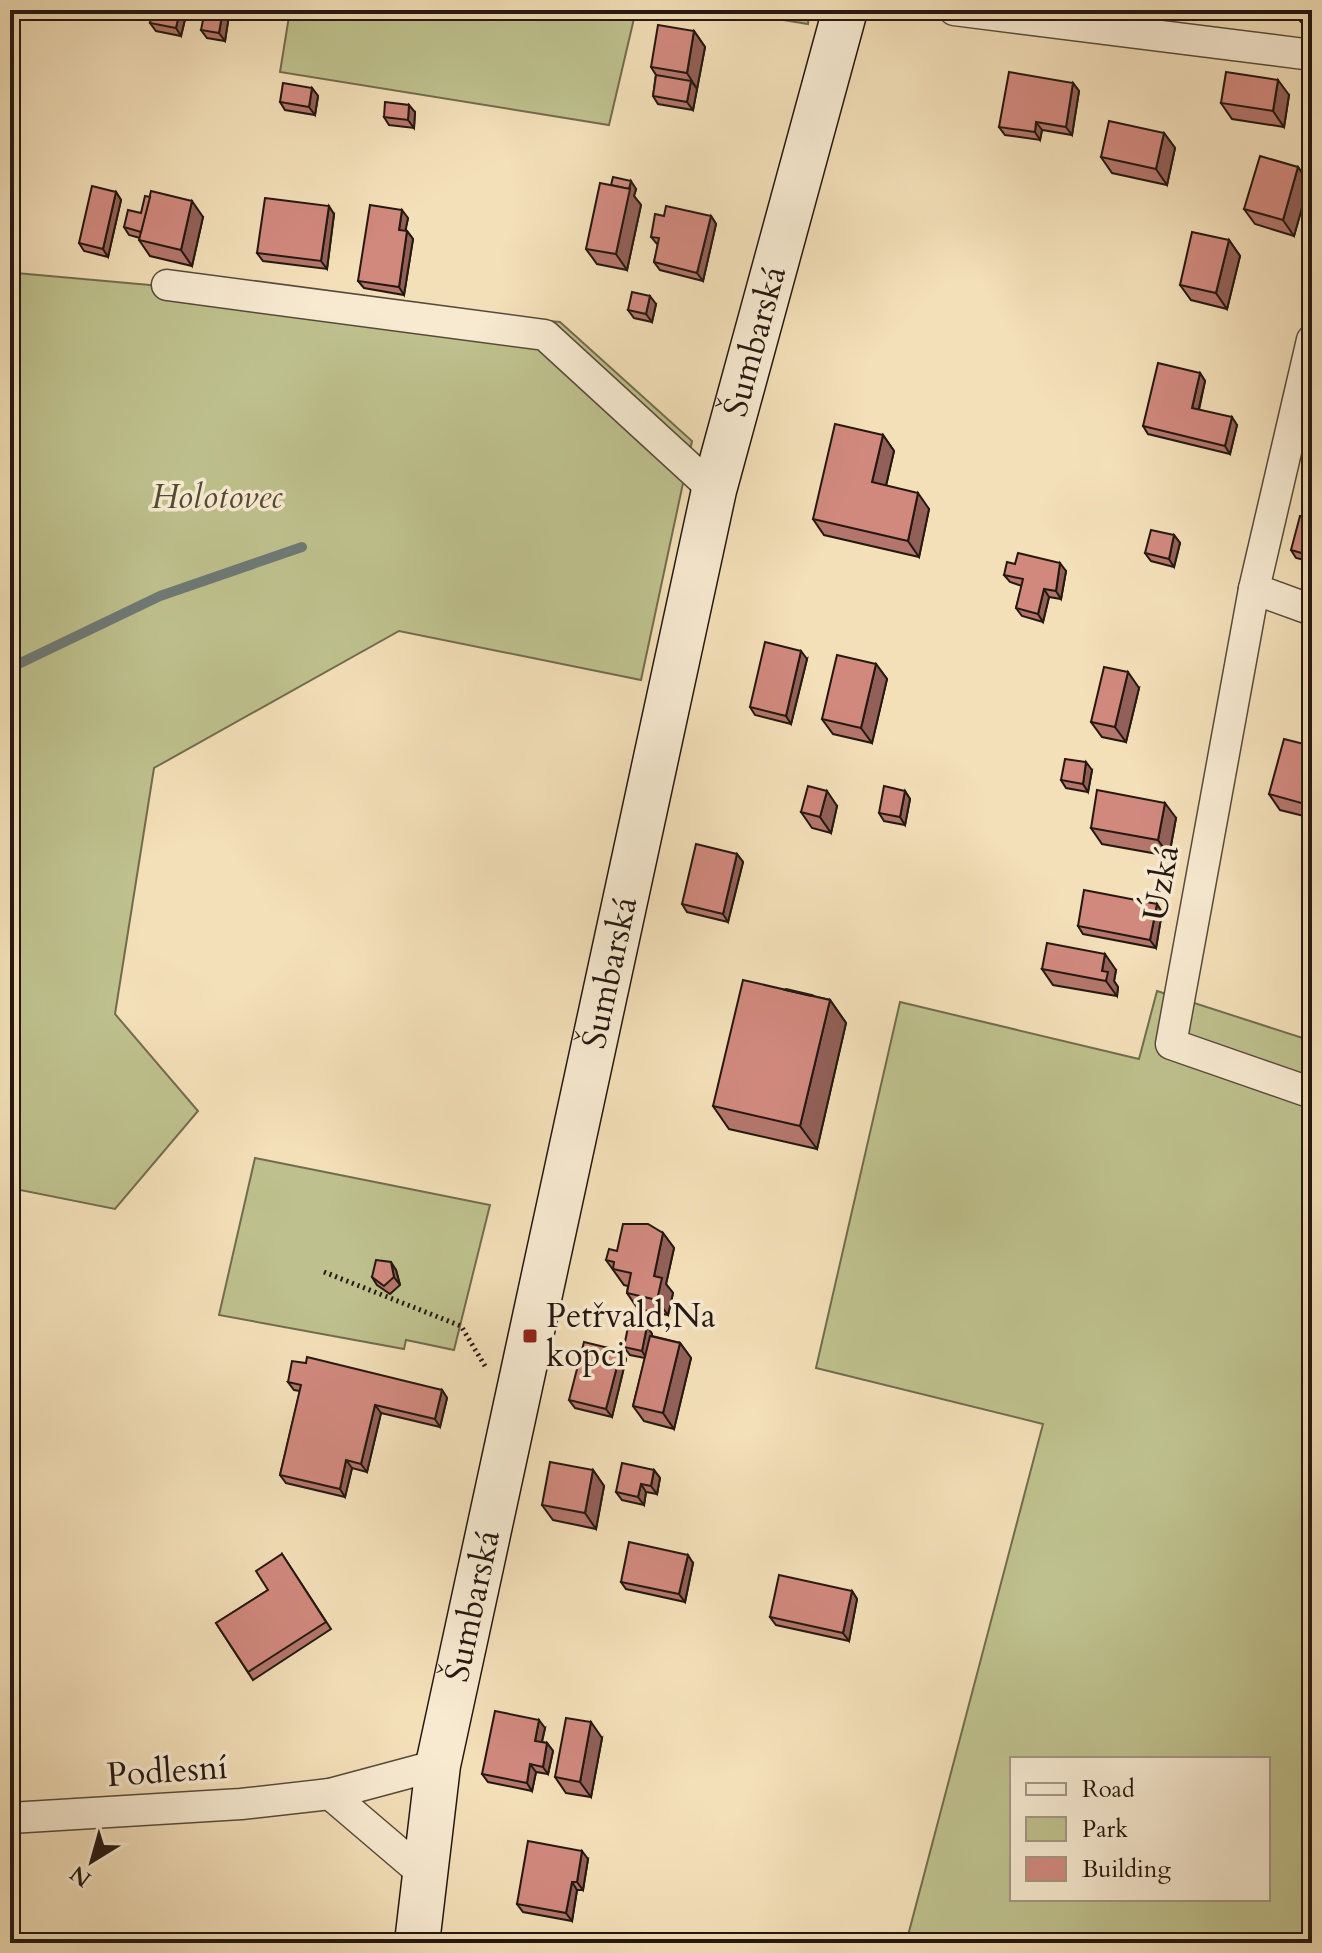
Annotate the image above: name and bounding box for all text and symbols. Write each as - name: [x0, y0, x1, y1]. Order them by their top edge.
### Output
- street label: Šumbarská: [712, 261, 797, 422]
- park label: Holotovec: [151, 474, 283, 520]
- street label: Úzká: [1132, 841, 1190, 924]
- street label: Šumbarská: [571, 892, 648, 1053]
- place label: Petřvald,Na kopci: [546, 1293, 716, 1378]
- marker: Petřvald,Na kopci: [521, 1327, 539, 1345]
- street label: Šumbarská: [434, 1525, 511, 1686]
- street label: Podlesní: [105, 1744, 229, 1798]
- legend: [1010, 1757, 1270, 1901]
- text: Road: [1082, 1773, 1135, 1806]
- text: Park: [1082, 1813, 1128, 1846]
- north arrow: [52, 1821, 132, 1901]
- text: Building: [1082, 1853, 1172, 1886]
- text: N: [64, 1858, 97, 1894]

